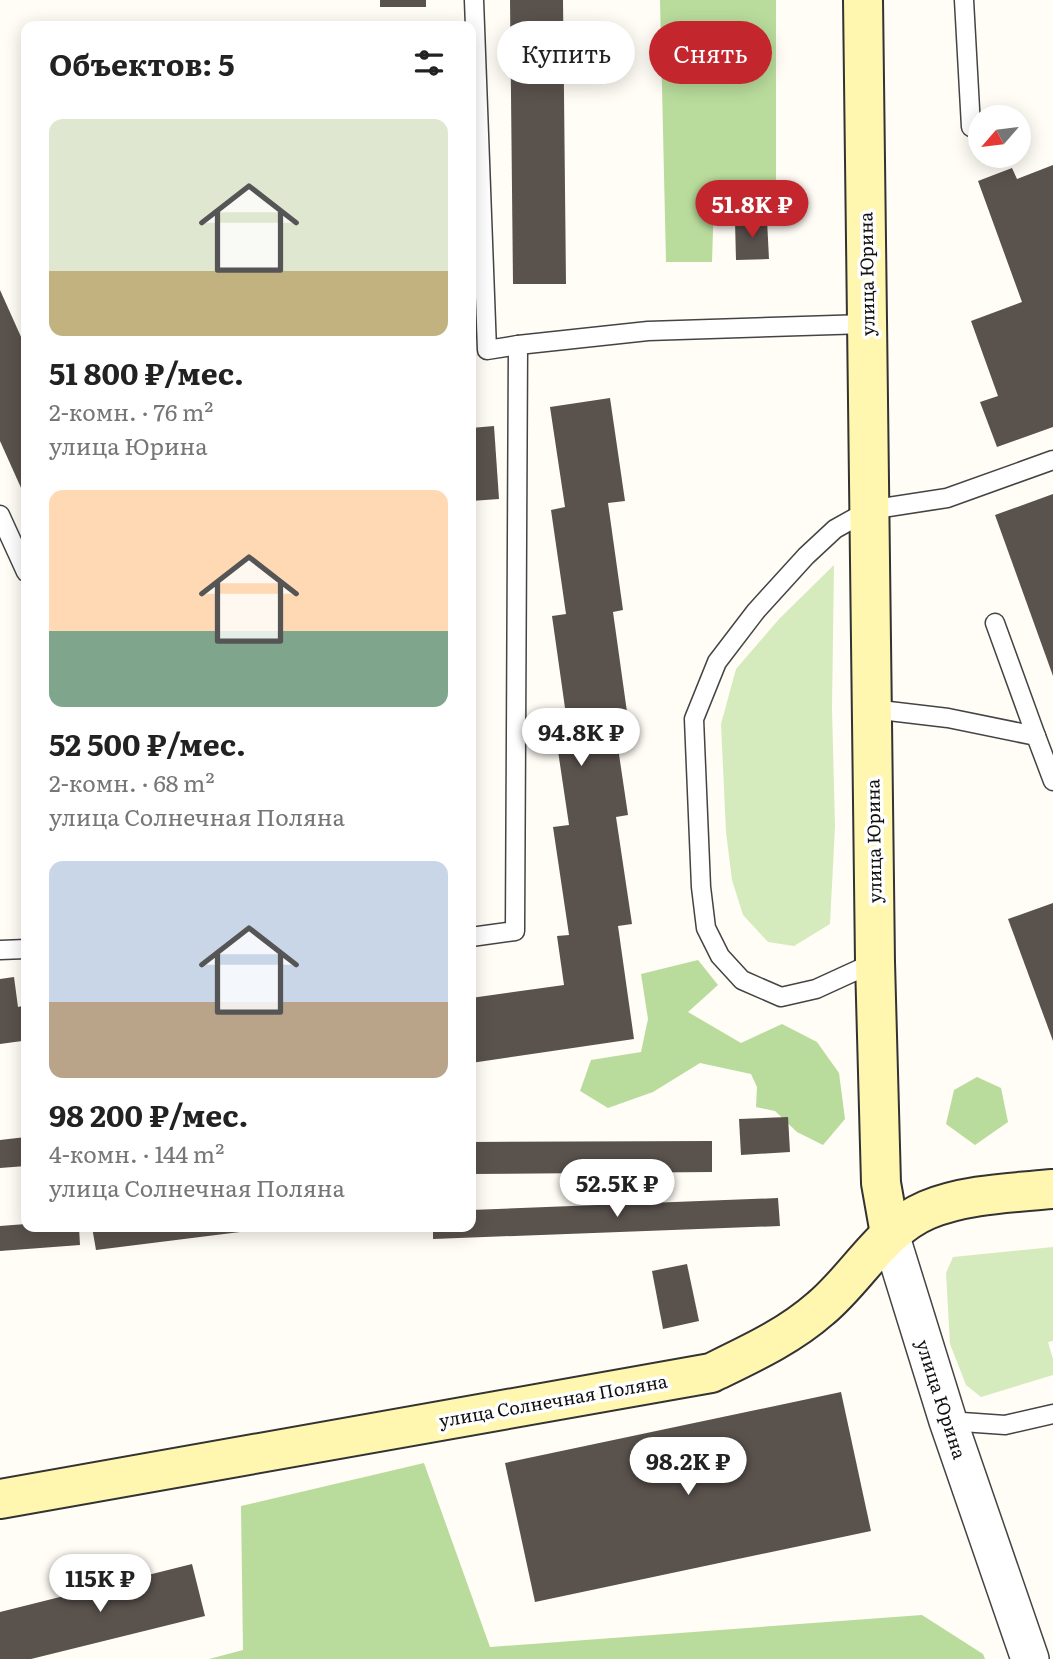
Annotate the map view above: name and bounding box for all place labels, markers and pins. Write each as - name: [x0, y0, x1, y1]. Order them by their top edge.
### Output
- pin: 51.8K ₽: [687, 180, 817, 240]
- pin: 94.8K ₽: [516, 708, 646, 768]
- pin: 52.5K ₽: [552, 1160, 682, 1219]
- pin: 98.2K ₽: [623, 1438, 753, 1497]
- pin: 115K ₽: [43, 1554, 157, 1614]

